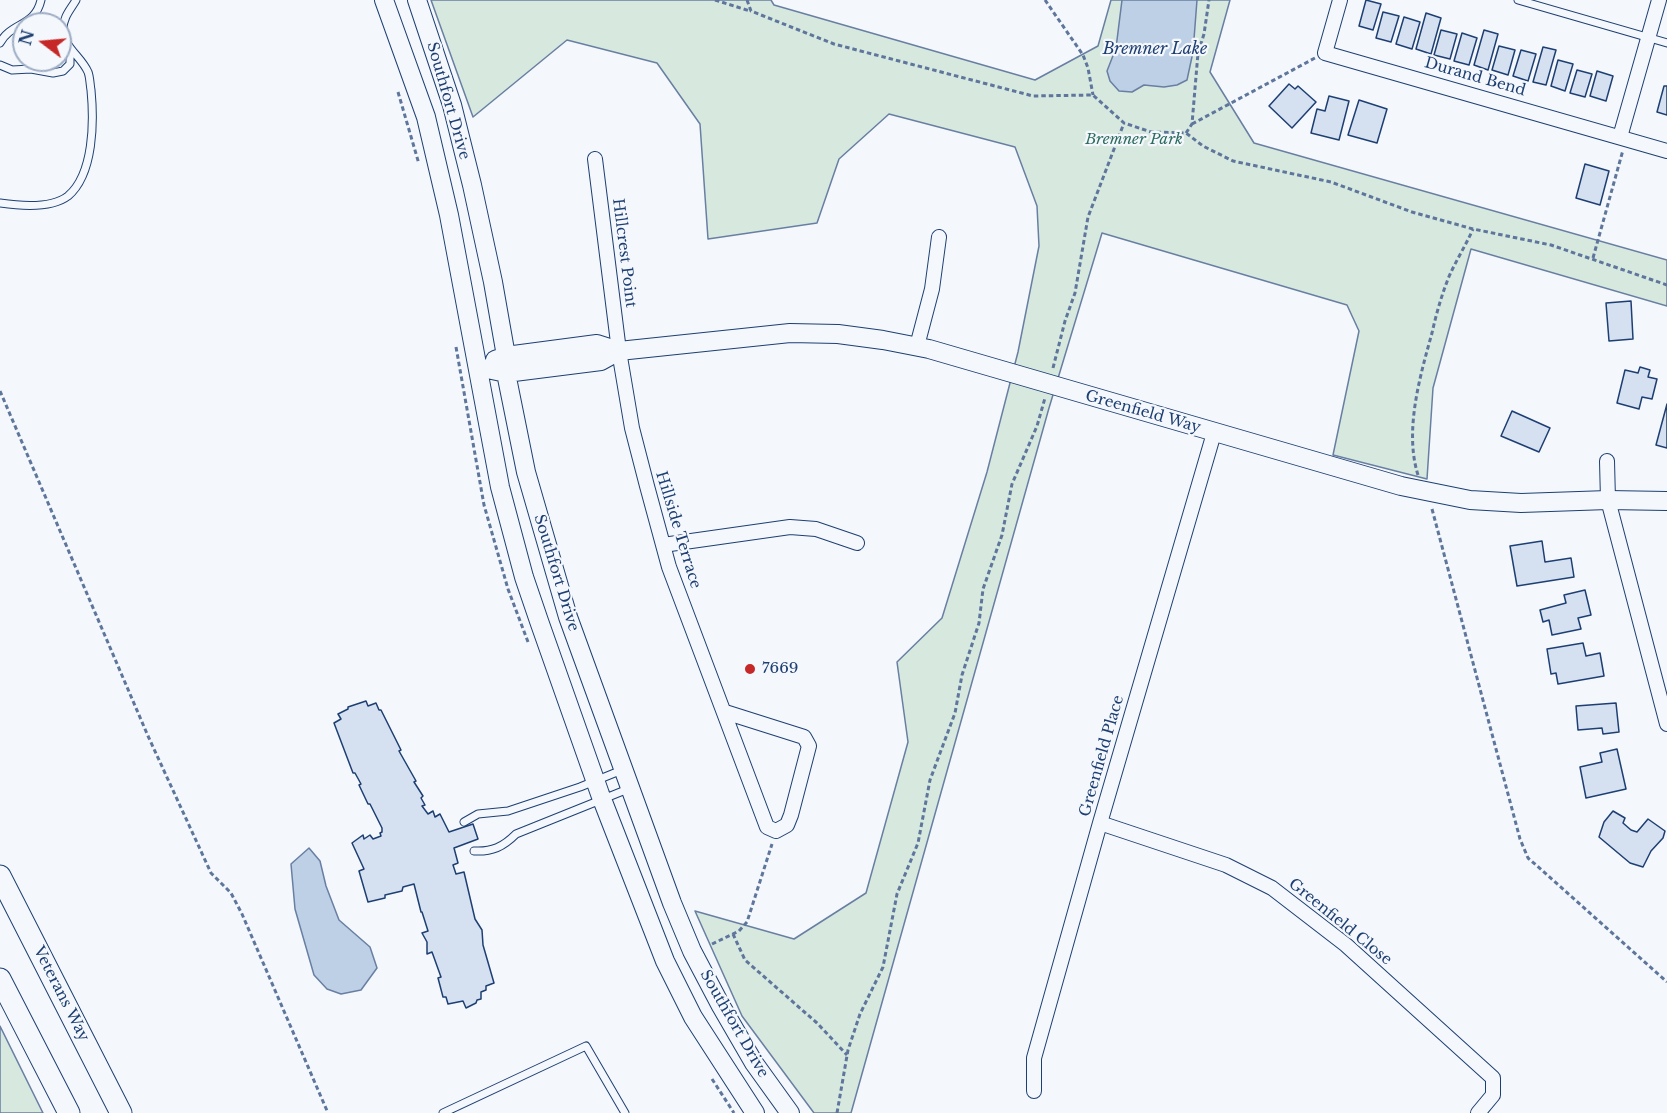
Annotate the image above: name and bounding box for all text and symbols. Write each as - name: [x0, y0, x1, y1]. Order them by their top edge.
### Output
- north arrow: [12, 12, 72, 72]
- text: N: [15, 28, 38, 48]
- water label: Bremner Lake: [1103, 39, 1207, 59]
- street label: Southfort Drive: [423, 40, 473, 162]
- street label: Durand Bend: [1422, 54, 1528, 100]
- park label: Bremner Park: [1085, 131, 1183, 149]
- street label: Hillcrest Point: [608, 197, 640, 309]
- street label: Greenfield Way: [1083, 387, 1203, 437]
- street label: Hillside Terrace: [652, 469, 704, 591]
- street label: Southfort Drive: [530, 512, 582, 634]
- place label: 7669: [762, 660, 798, 678]
- marker: 7669: [743, 662, 757, 676]
- street label: Greenfield Place: [1076, 693, 1128, 819]
- street label: Greenfield Close: [1285, 875, 1395, 969]
- street label: Veterans Way: [29, 944, 93, 1044]
- street label: Southfort Drive: [696, 967, 772, 1081]

